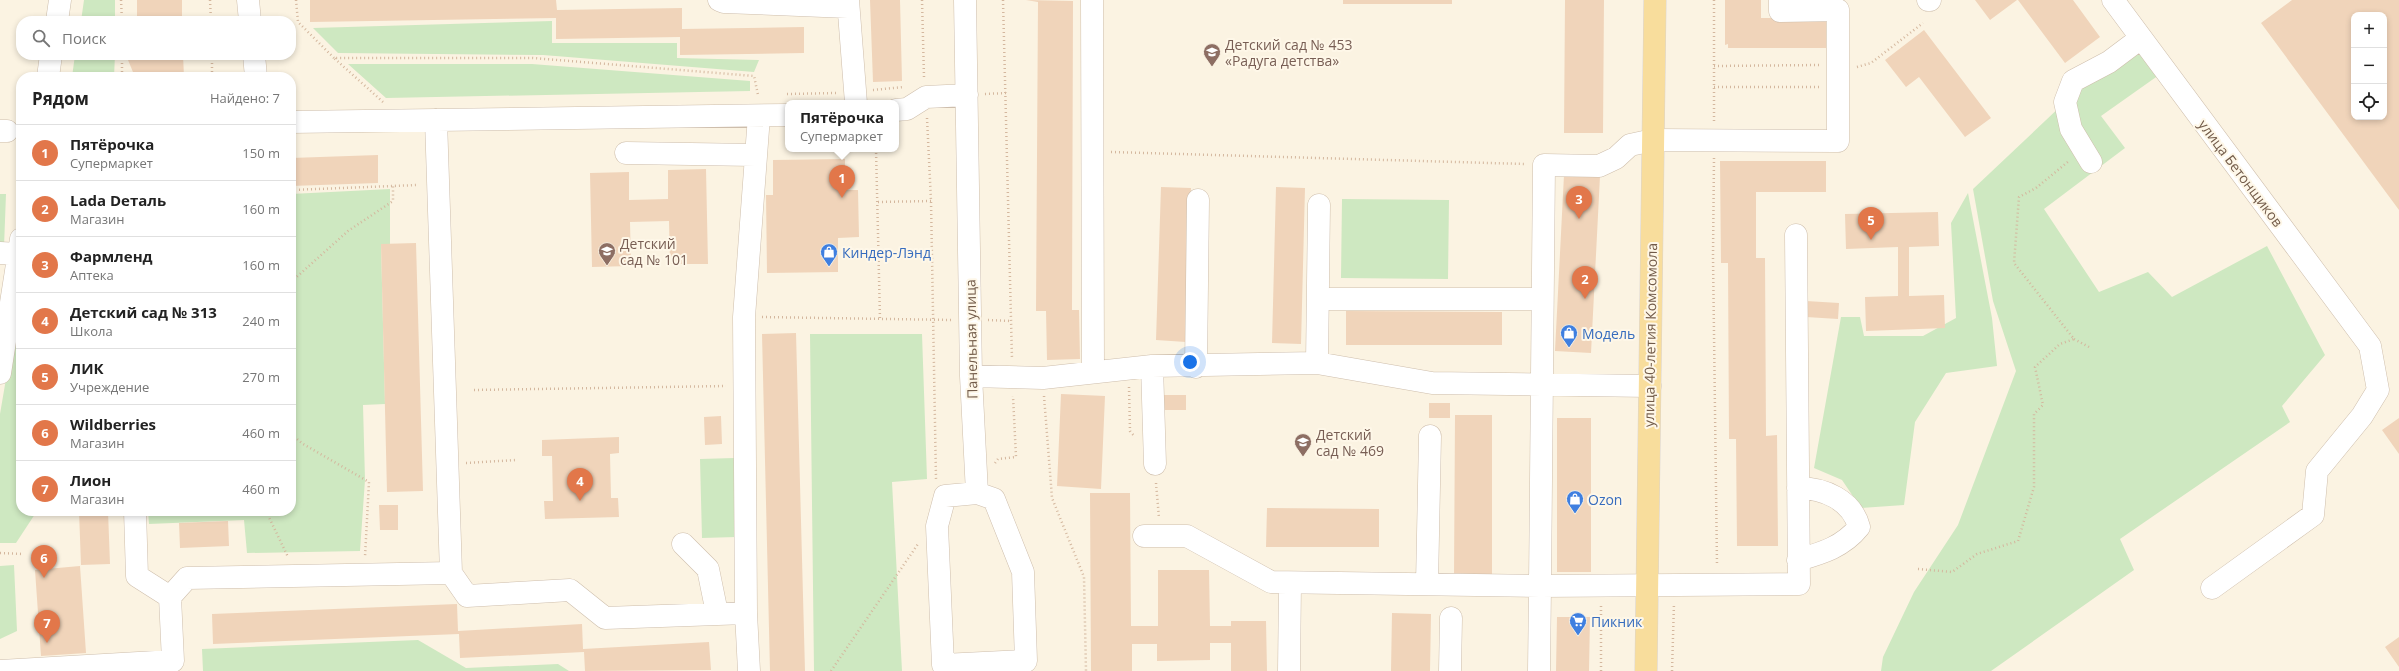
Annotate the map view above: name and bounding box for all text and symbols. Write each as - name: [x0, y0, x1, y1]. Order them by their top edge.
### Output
- map controls: [2351, 12, 2387, 120]
- button: +: [2351, 12, 2387, 48]
- search box: [16, 16, 296, 60]
- icon: search: [30, 27, 52, 49]
- text: Поиск: [62, 28, 106, 48]
- place label: Детский сад № 453 «Радуга детства»: [1225, 35, 1352, 70]
- school or university icon: Детский сад № 453 «Радуга детства»: [1202, 42, 1222, 67]
- button: −: [2351, 48, 2387, 84]
- button: locate: [2351, 84, 2387, 120]
- text: Рядом: [32, 87, 89, 110]
- text: Найдено: 7: [210, 89, 280, 107]
- popup: [785, 100, 899, 152]
- text: Пятёрочка: [800, 107, 884, 127]
- street label: улица Бетонщиков: [2194, 116, 2288, 230]
- text: Супермаркет: [800, 127, 883, 145]
- text: Пятёрочка: [70, 134, 154, 154]
- text: 1: [41, 144, 49, 162]
- text: 150 m: [242, 144, 280, 162]
- text: Супермаркет: [70, 154, 153, 172]
- pin: 1: [829, 165, 855, 198]
- pin: 3: [1566, 186, 1592, 219]
- text: Lada Dеталь: [70, 190, 166, 210]
- text: 2: [41, 200, 49, 218]
- text: 160 m: [242, 200, 280, 218]
- pin: 5: [1858, 207, 1884, 240]
- text: Магазин: [70, 210, 125, 228]
- place label: Детский сад № 101: [620, 234, 688, 269]
- school or university icon: Детский сад № 101: [597, 241, 617, 266]
- shop icon: Киндер-Лэнд: [819, 242, 839, 267]
- place label: Киндер-Лэнд: [842, 243, 931, 262]
- street label: улица 40-летия Комсомола: [1639, 243, 1661, 427]
- text: Фармленд: [70, 246, 153, 266]
- text: 3: [41, 256, 49, 274]
- text: 160 m: [242, 256, 280, 274]
- text: Аптека: [70, 266, 114, 284]
- pin: 2: [1572, 266, 1598, 299]
- street label: Панельная улица: [960, 279, 982, 399]
- text: Детский сад № 313: [70, 302, 217, 322]
- text: 4: [41, 312, 49, 330]
- text: 240 m: [242, 312, 280, 330]
- text: Школа: [70, 322, 113, 340]
- shop icon: Модель: [1559, 323, 1579, 348]
- place label: Модель: [1582, 324, 1635, 343]
- your location: [1180, 352, 1200, 372]
- text: ЛИК: [70, 358, 104, 378]
- text: 5: [41, 368, 49, 386]
- text: 270 m: [242, 368, 280, 386]
- text: Учреждение: [70, 378, 149, 396]
- text: Wildberries: [70, 414, 156, 434]
- text: 6: [41, 424, 49, 442]
- text: 460 m: [242, 424, 280, 442]
- place label: Детский сад № 469: [1316, 425, 1384, 460]
- school or university icon: Детский сад № 469: [1293, 432, 1313, 457]
- text: Магазин: [70, 434, 125, 452]
- pin: 4: [567, 468, 593, 501]
- text: Лион: [70, 470, 111, 490]
- text: 7: [41, 480, 49, 498]
- text: 460 m: [242, 480, 280, 498]
- shop icon: Ozon: [1565, 489, 1585, 514]
- text: Магазин: [70, 490, 125, 508]
- place label: Ozon: [1588, 490, 1622, 509]
- pin: 6: [31, 545, 57, 578]
- pin: 7: [34, 610, 60, 643]
- supermarket icon: Пикник: [1568, 611, 1588, 636]
- place label: Пикник: [1591, 612, 1643, 631]

